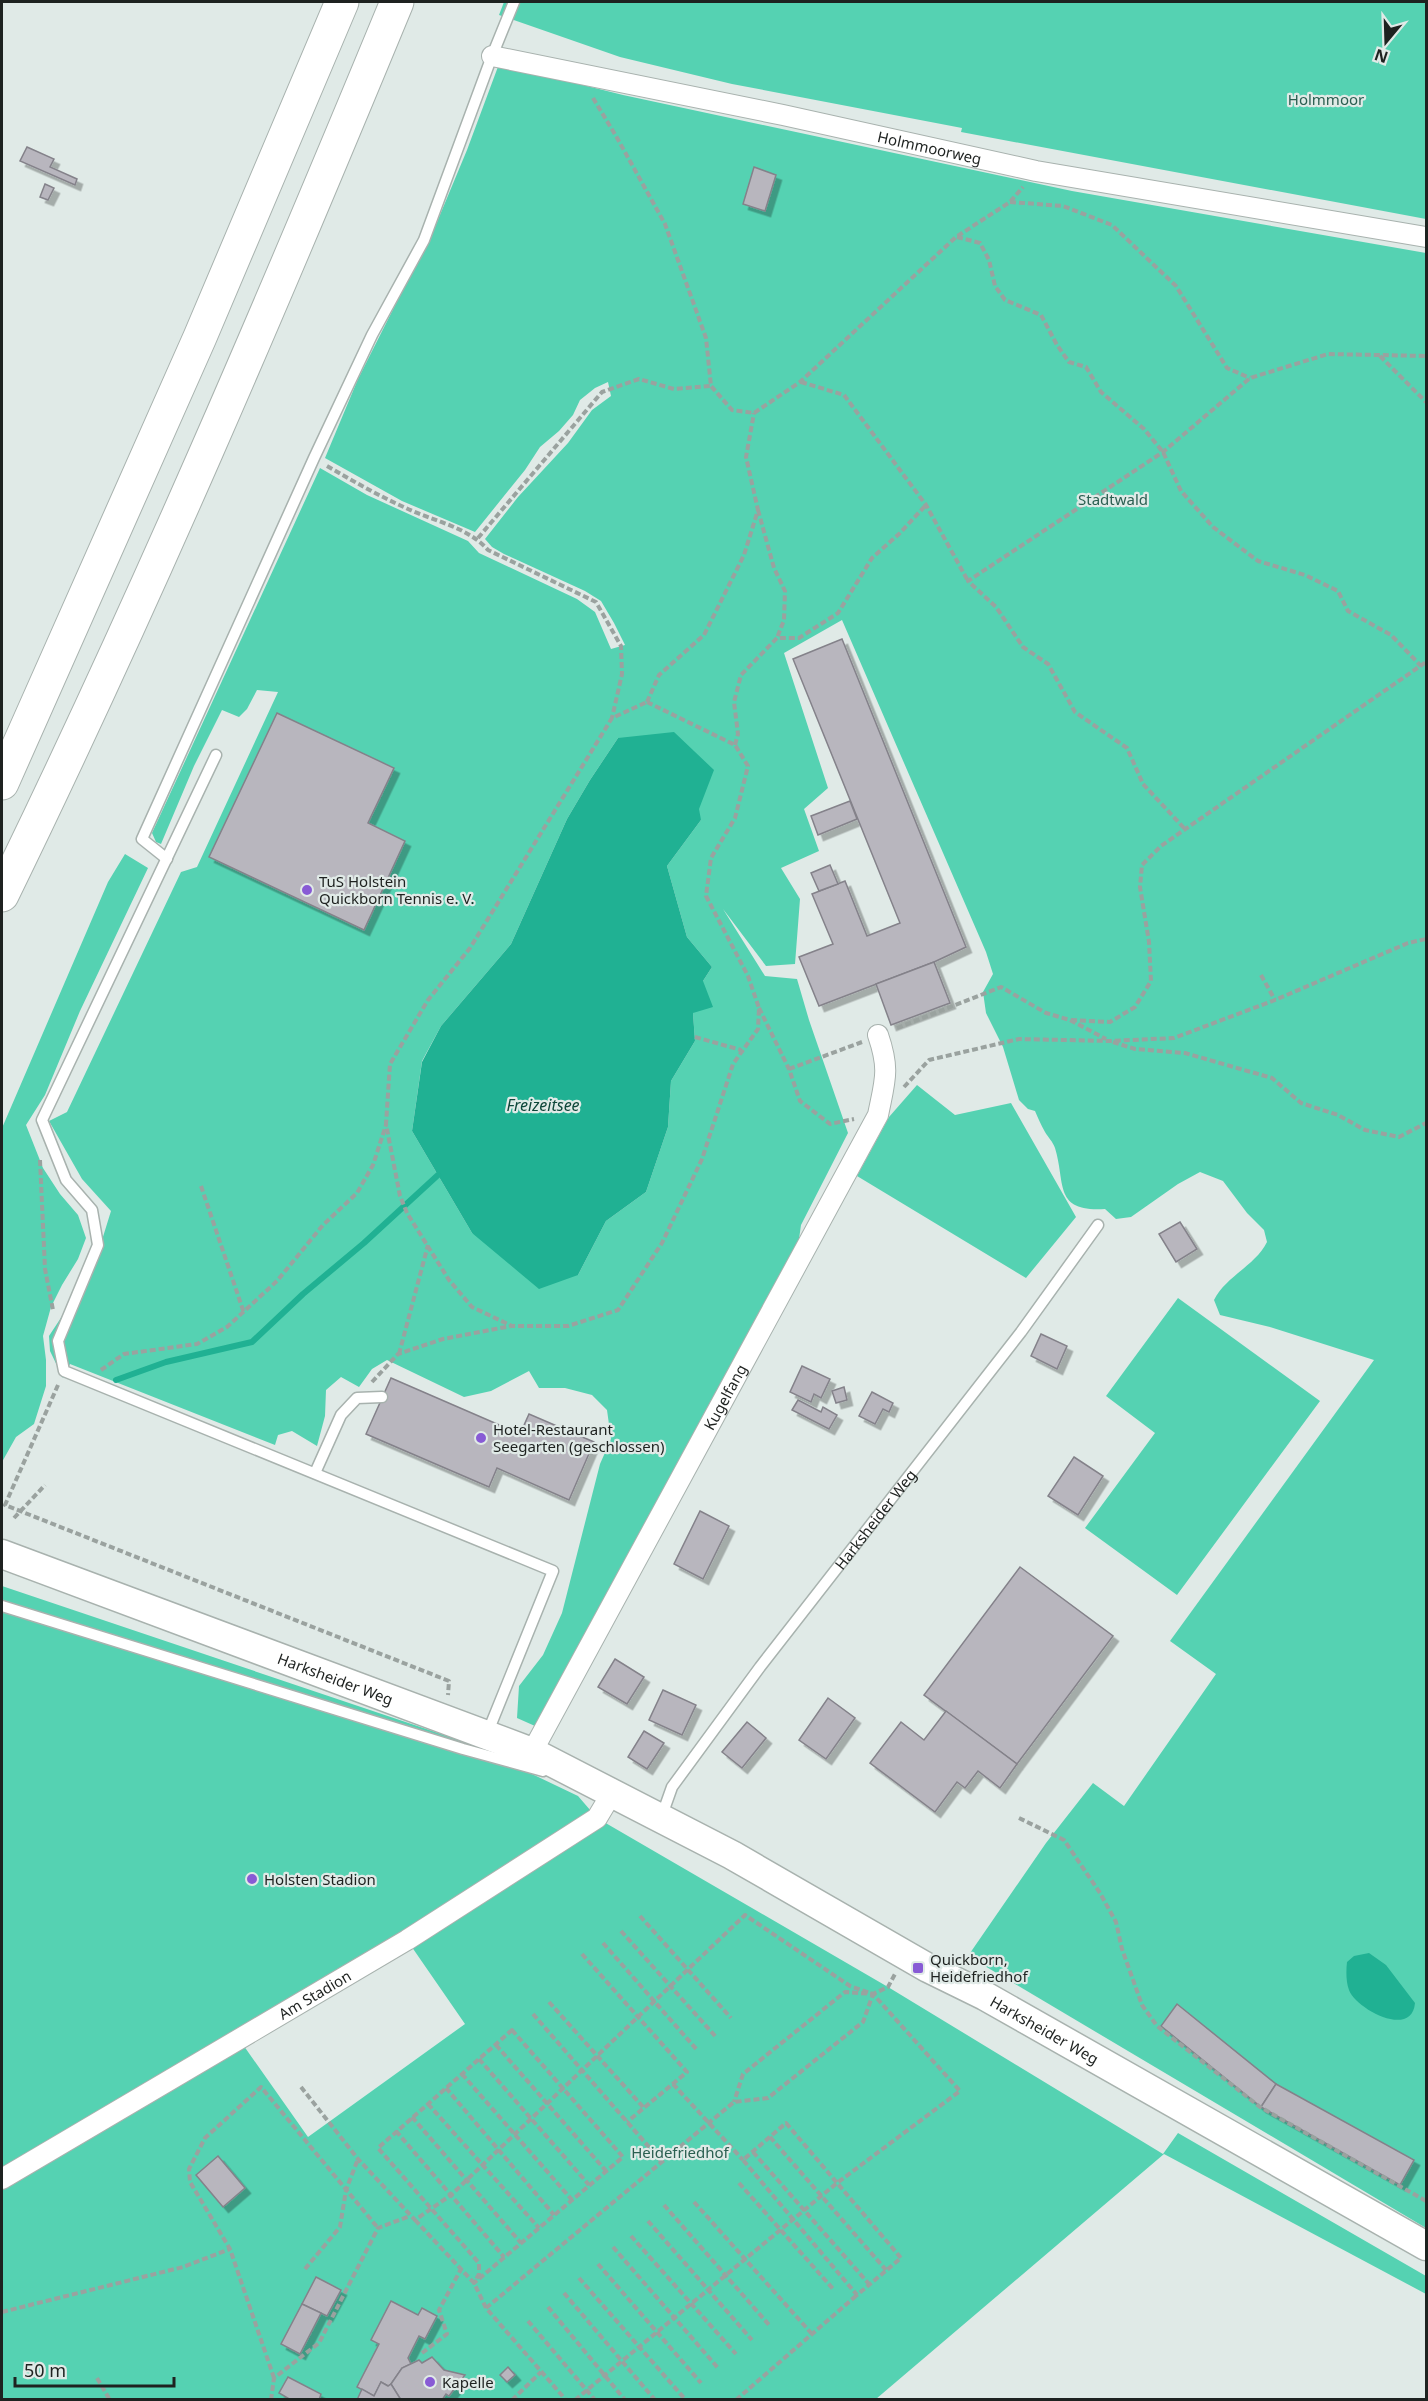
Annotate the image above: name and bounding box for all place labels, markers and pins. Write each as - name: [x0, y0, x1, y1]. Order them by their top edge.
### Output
- place label: TuS Holstein Quickborn Tennis e. V.: [319, 871, 475, 908]
- marker: TuS Holstein Quickborn Tennis e. V.: [300, 883, 314, 897]
- place label: Hotel-Restaurant Seegarten (geschlossen): [493, 1419, 664, 1456]
- marker: Hotel-Restaurant Seegarten (geschlossen): [474, 1431, 488, 1445]
- place label: Holsten Stadion: [264, 1869, 376, 1889]
- marker: Holsten Stadion: [245, 1872, 259, 1886]
- place label: Quickborn, Heidefriedhof: [930, 1949, 1028, 1986]
- marker: Quickborn, Heidefriedhof: [911, 1961, 925, 1975]
- place label: Kapelle: [442, 2372, 494, 2392]
- marker: Kapelle: [423, 2375, 437, 2389]

